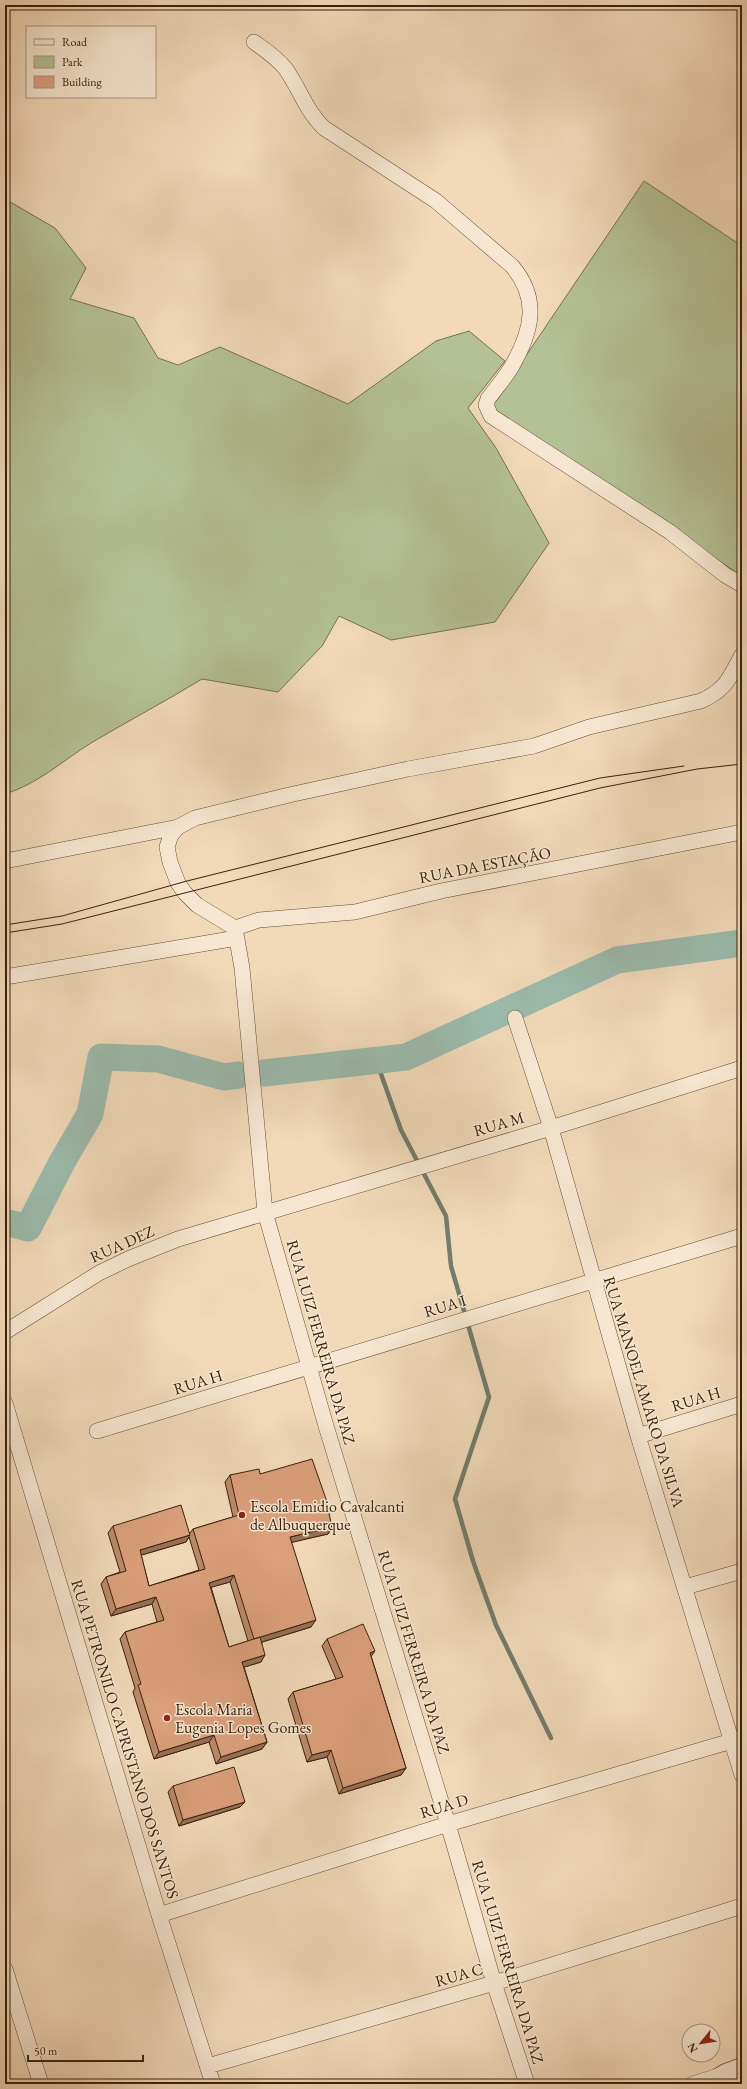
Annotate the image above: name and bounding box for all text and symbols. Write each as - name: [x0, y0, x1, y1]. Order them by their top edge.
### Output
- legend: [26, 26, 156, 98]
- text: Road: [62, 34, 88, 50]
- text: Park: [62, 54, 83, 70]
- text: Building: [62, 74, 103, 90]
- street label: RUA DA ESTAÇÃO: [417, 842, 553, 888]
- street label: RUA M: [471, 1107, 527, 1141]
- street label: RUA DEZ: [87, 1220, 158, 1267]
- street label: RUA LUIZ FERREIRA DA PAZ: [282, 1237, 360, 1447]
- street label: RUA MANOEL AMARO DA SILVA: [599, 1274, 689, 1511]
- street label: RUA I: [421, 1290, 469, 1322]
- street label: RUA H: [171, 1365, 225, 1399]
- street label: RUA H: [669, 1382, 723, 1416]
- place label: Escola Emidio Cavalcanti de Albuquerque: [250, 1496, 405, 1535]
- marker: Escola Emidio Cavalcanti de Albuquerque: [237, 1510, 247, 1520]
- street label: RUA LUIZ FERREIRA DA PAZ: [373, 1548, 455, 1757]
- street label: RUA PETRONILO CAPRISTANO DOS SANTOS: [66, 1577, 184, 1901]
- place label: Escola Maria Eugenia Lopes Gomes: [175, 1699, 311, 1738]
- marker: Escola Maria Eugenia Lopes Gomes: [162, 1713, 172, 1723]
- street label: RUA D: [417, 1789, 471, 1823]
- street label: RUA LUIZ FERREIRA DA PAZ: [467, 1858, 549, 2067]
- street label: RUA C: [433, 1958, 485, 1992]
- north arrow: [681, 2023, 721, 2063]
- scale bar: [28, 2037, 143, 2063]
- text: N: [684, 2041, 701, 2055]
- text: 50 m: [34, 2043, 58, 2059]

